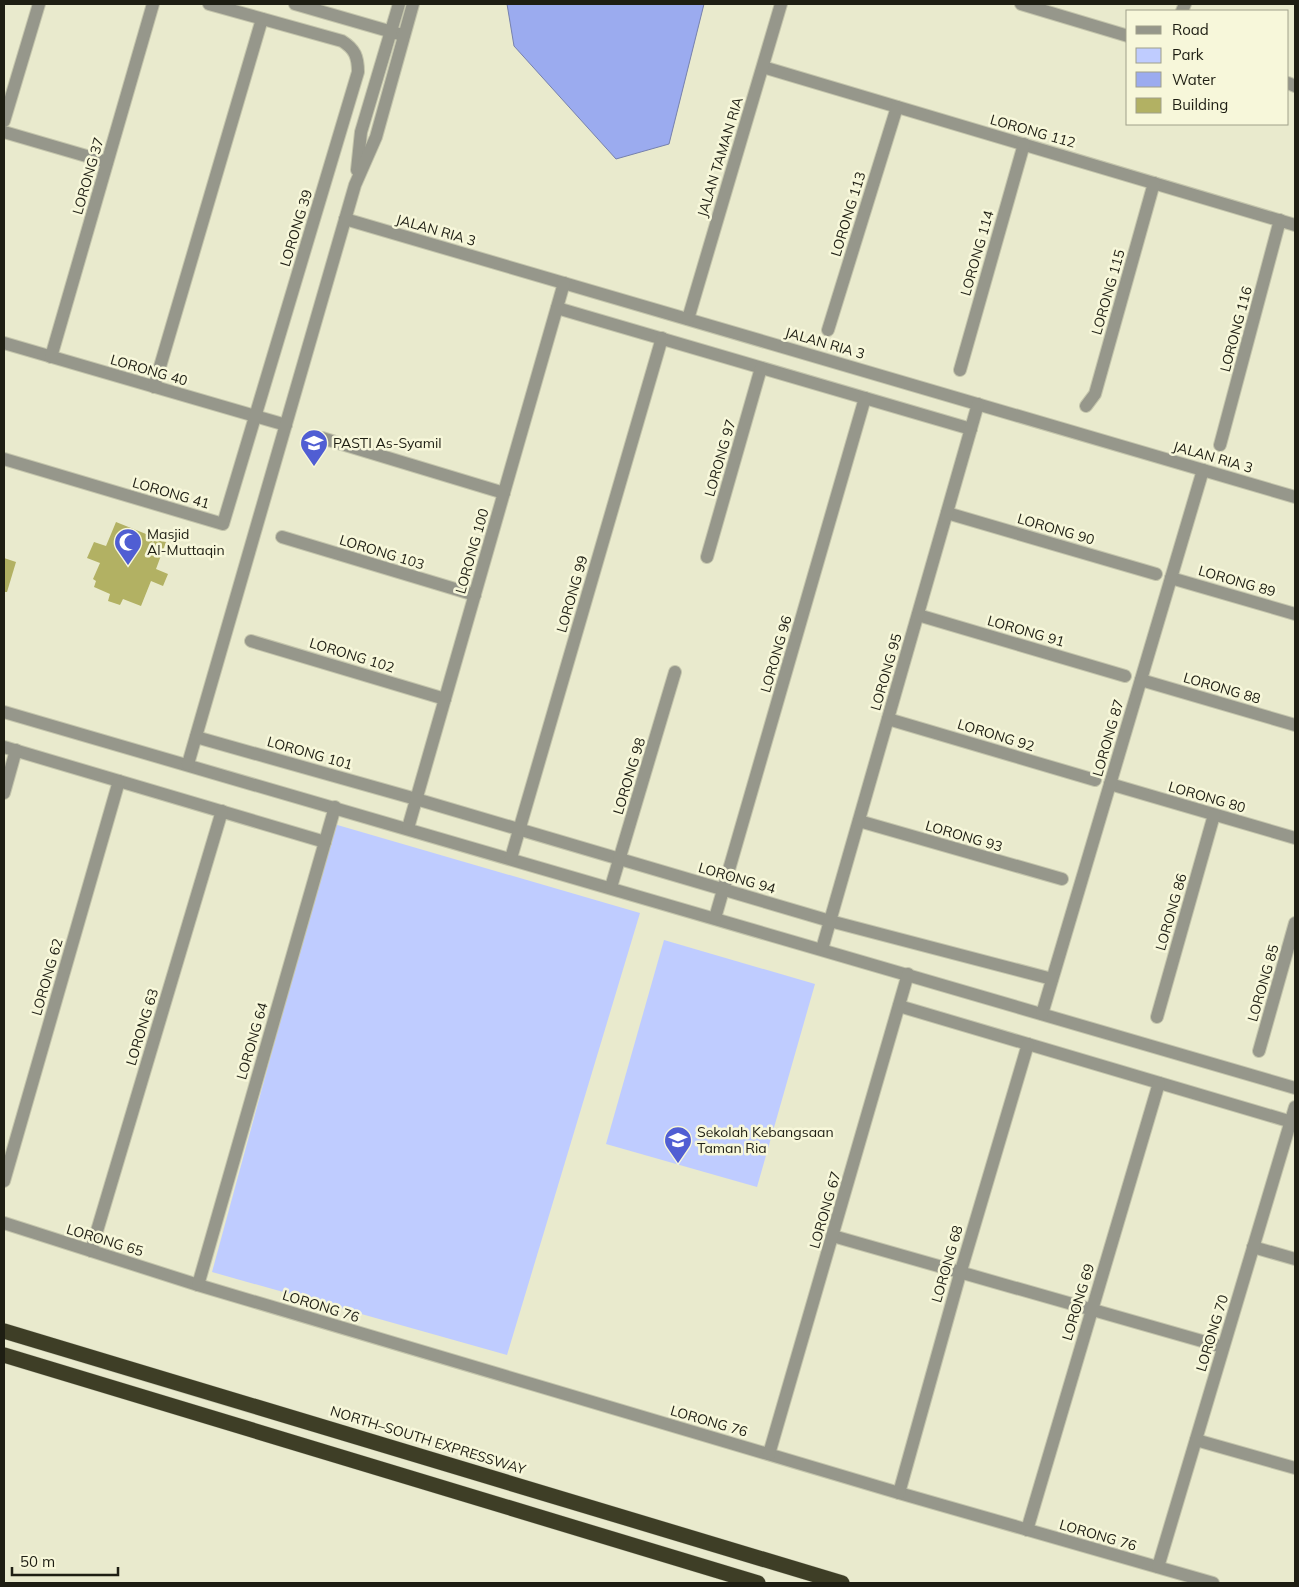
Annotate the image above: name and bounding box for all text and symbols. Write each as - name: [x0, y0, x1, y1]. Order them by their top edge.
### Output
- legend: [1126, 10, 1289, 125]
- text: Road: [1172, 20, 1209, 39]
- text: Park: [1172, 45, 1204, 64]
- text: Water: [1172, 70, 1216, 89]
- street label: JALAN TAMAN RIA: [693, 94, 747, 219]
- text: Building: [1172, 95, 1228, 114]
- street label: LORONG 112: [988, 110, 1078, 152]
- street label: LORONG 37: [68, 135, 108, 217]
- street label: LORONG 113: [827, 169, 869, 259]
- street label: LORONG 39: [276, 187, 316, 269]
- street label: LORONG 114: [956, 208, 998, 298]
- street label: JALAN RIA 3: [394, 210, 478, 250]
- street label: LORONG 115: [1087, 247, 1129, 337]
- street label: LORONG 116: [1216, 284, 1256, 374]
- street label: JALAN RIA 3: [783, 323, 867, 363]
- street label: LORONG 40: [108, 350, 190, 390]
- street label: LORONG 97: [700, 417, 740, 499]
- school or university icon: PASTI As-Syamil: [299, 428, 329, 467]
- place label: PASTI As-Syamil: [333, 434, 442, 452]
- street label: JALAN RIA 3: [1171, 437, 1255, 477]
- street label: LORONG 41: [130, 473, 212, 513]
- street label: LORONG 100: [451, 506, 493, 596]
- street label: LORONG 90: [1015, 509, 1097, 549]
- place label: Masjid Al-Muttaqin: [147, 525, 225, 559]
- mosque icon: Masjid Al-Muttaqin: [113, 527, 143, 566]
- street label: LORONG 103: [337, 531, 427, 573]
- street label: LORONG 99: [552, 553, 592, 635]
- street label: LORONG 89: [1196, 561, 1278, 601]
- street label: LORONG 91: [985, 611, 1067, 651]
- street label: LORONG 96: [756, 613, 796, 695]
- street label: LORONG 95: [866, 631, 906, 713]
- street label: LORONG 102: [307, 634, 397, 676]
- street label: LORONG 88: [1181, 668, 1263, 708]
- street label: LORONG 87: [1088, 697, 1128, 779]
- street label: LORONG 92: [955, 715, 1037, 755]
- street label: LORONG 101: [265, 732, 355, 774]
- street label: LORONG 98: [609, 735, 649, 817]
- street label: LORONG 80: [1166, 777, 1248, 817]
- street label: LORONG 93: [923, 816, 1005, 856]
- street label: LORONG 94: [696, 858, 778, 898]
- street label: LORONG 86: [1151, 871, 1191, 953]
- street label: LORONG 62: [27, 936, 67, 1018]
- street label: LORONG 85: [1243, 942, 1283, 1024]
- street label: LORONG 63: [122, 986, 162, 1068]
- street label: LORONG 64: [232, 1000, 272, 1082]
- place label: Sekolah Kebangsaan Taman Ria: [697, 1123, 834, 1157]
- school or university icon: Sekolah Kebangsaan Taman Ria: [663, 1125, 693, 1164]
- street label: LORONG 67: [805, 1169, 845, 1251]
- street label: LORONG 65: [64, 1220, 146, 1260]
- street label: LORONG 68: [927, 1223, 967, 1305]
- street label: LORONG 69: [1058, 1261, 1098, 1343]
- street label: LORONG 76: [280, 1286, 362, 1326]
- street label: LORONG 70: [1192, 1292, 1232, 1374]
- street label: LORONG 76: [668, 1401, 750, 1441]
- street label: NORTH–SOUTH EXPRESSWAY: [328, 1402, 528, 1478]
- street label: LORONG 76: [1057, 1515, 1139, 1555]
- scale bar: [12, 1544, 119, 1576]
- text: 50 m: [20, 1552, 55, 1571]

